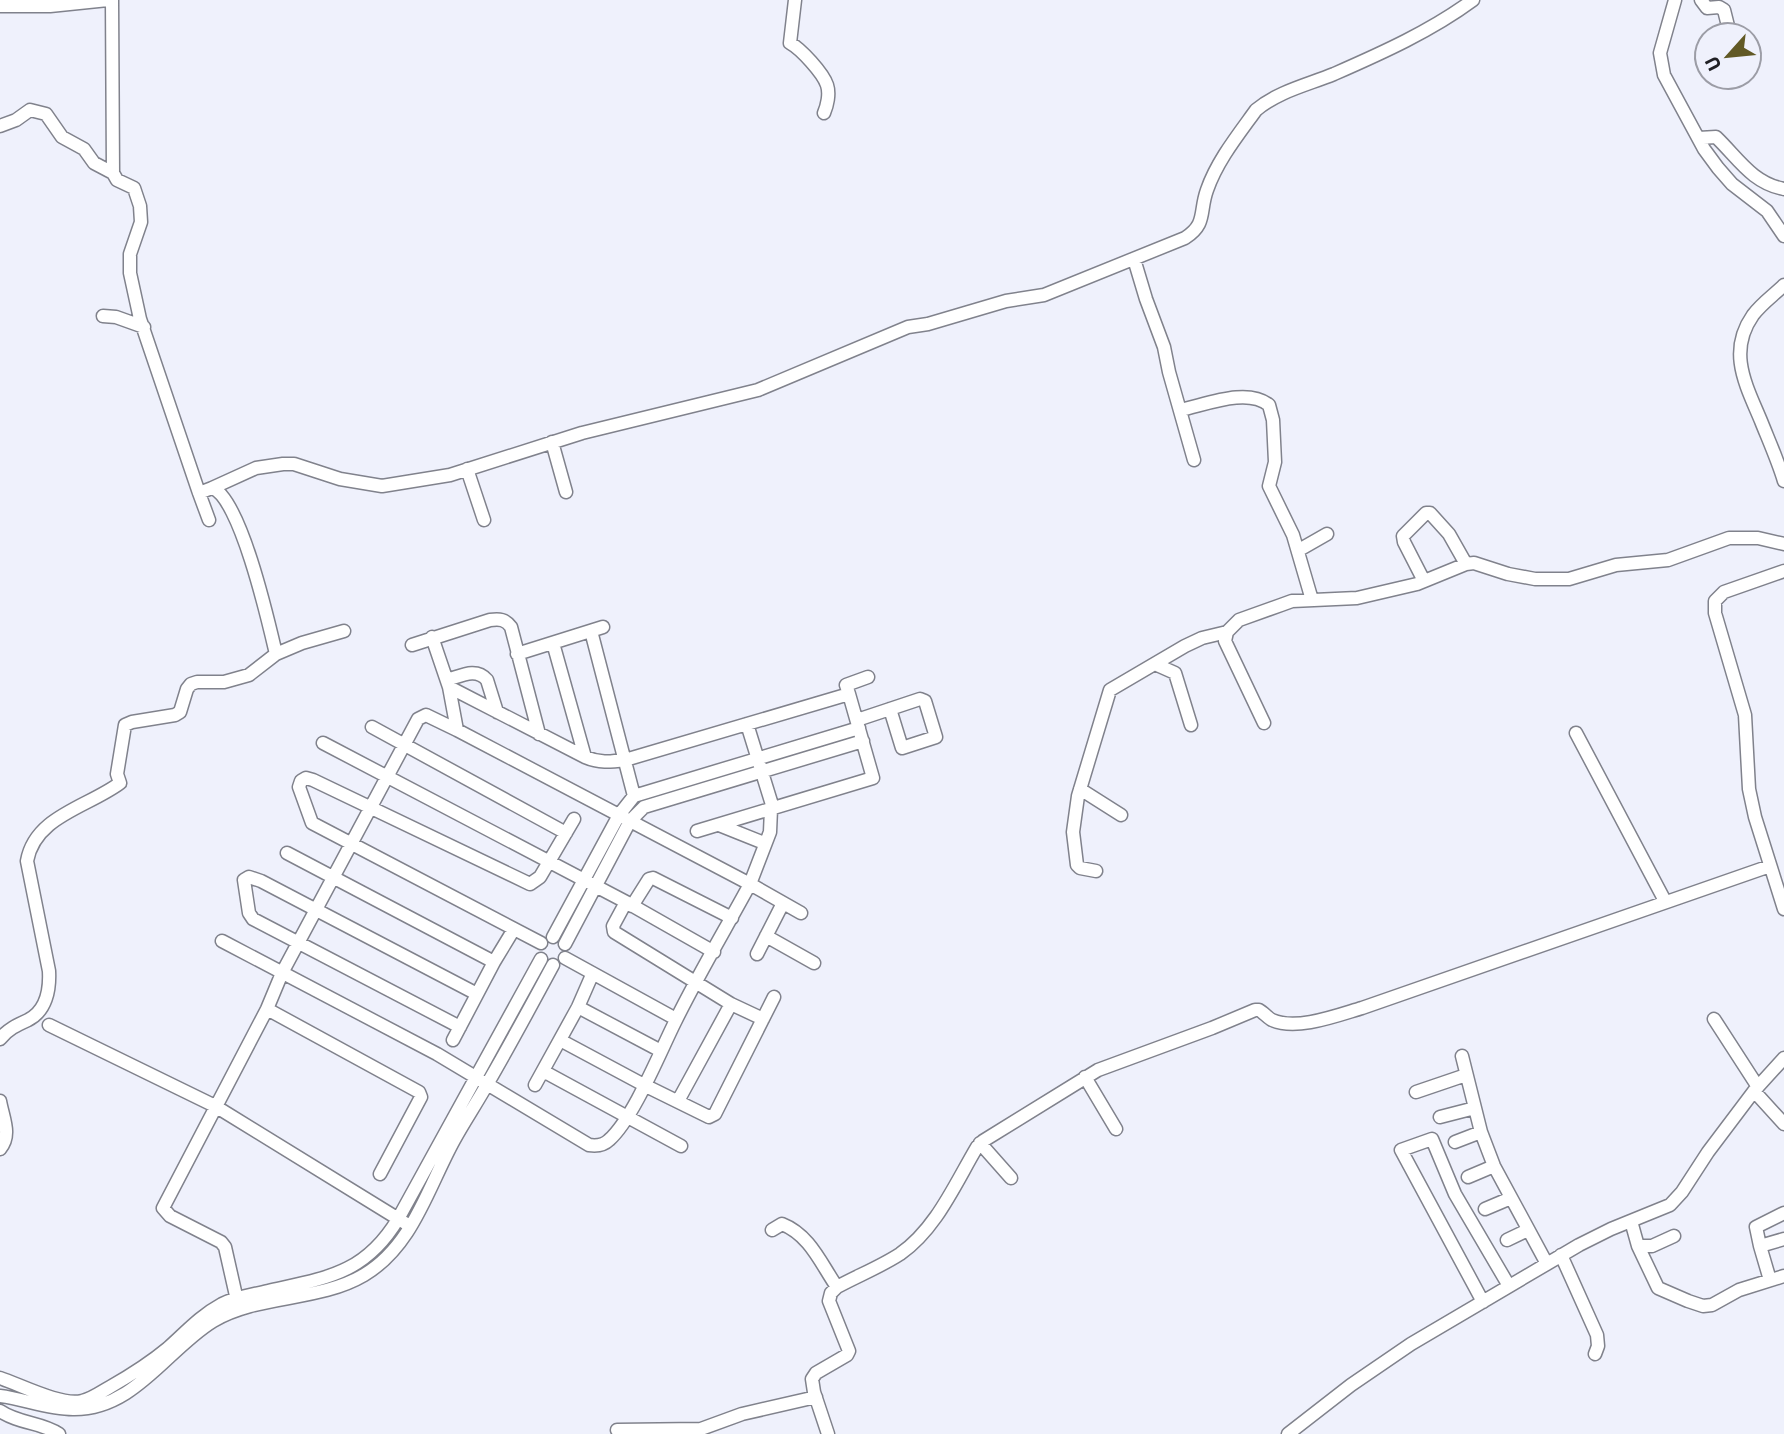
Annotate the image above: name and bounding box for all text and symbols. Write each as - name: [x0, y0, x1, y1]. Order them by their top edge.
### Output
- north arrow: [1693, 21, 1763, 91]
- text: U: [1699, 52, 1727, 75]

